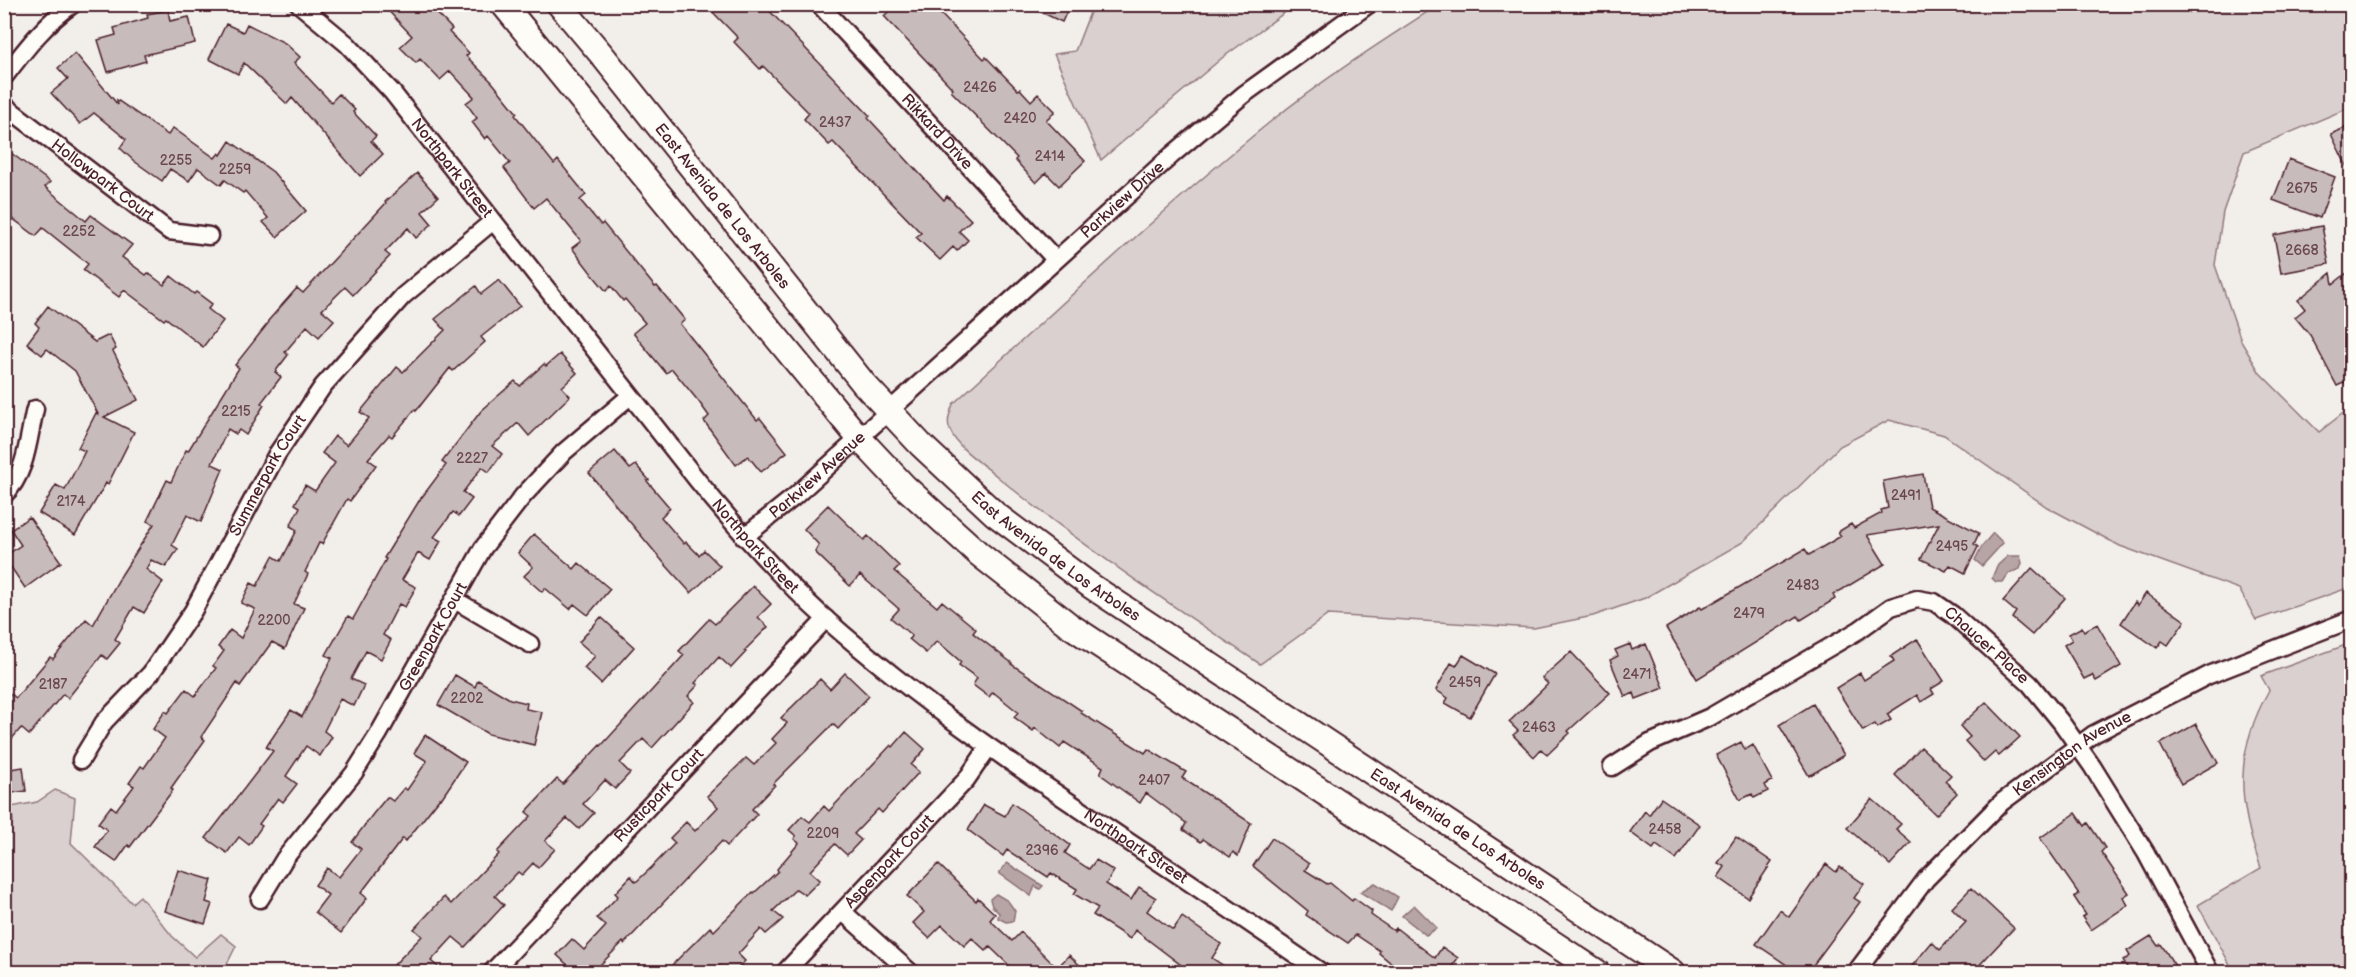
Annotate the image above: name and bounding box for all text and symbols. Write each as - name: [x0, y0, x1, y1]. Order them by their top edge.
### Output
- house number: 2426: [963, 79, 997, 96]
- street label: Rikkard Drive: [898, 90, 977, 174]
- house number: 2420: [1003, 110, 1037, 127]
- house number: 2437: [819, 114, 851, 131]
- street label: Northpark Street: [407, 115, 497, 221]
- street label: East Avenida de Los Arboles: [651, 120, 794, 293]
- street label: Hollowpark Court: [48, 135, 158, 225]
- house number: 2414: [1035, 148, 1066, 165]
- house number: 2255: [160, 152, 192, 169]
- street label: Parkview Drive: [1077, 157, 1168, 242]
- house number: 2259: [219, 161, 251, 178]
- house number: 2675: [2286, 180, 2318, 197]
- house number: 2252: [63, 223, 96, 240]
- house number: 2668: [2285, 242, 2319, 259]
- house number: 2215: [221, 403, 251, 420]
- street label: Summerpark Court: [225, 411, 310, 539]
- street label: Parkview Avenue: [765, 427, 870, 523]
- house number: 2227: [456, 450, 488, 467]
- street label: East Avenida de Los Arboles: [967, 487, 1144, 626]
- house number: 2491: [1891, 487, 1921, 504]
- house number: 2174: [57, 493, 86, 510]
- street label: Northpark Street: [707, 495, 803, 598]
- house number: 2495: [1936, 538, 1968, 555]
- house number: 2483: [1786, 577, 1820, 594]
- street label: Greenpark Court: [395, 579, 471, 695]
- street label: Chaucer Place: [1941, 602, 2033, 688]
- house number: 2479: [1733, 605, 1765, 622]
- house number: 2200: [258, 612, 290, 629]
- house number: 2471: [1623, 666, 1651, 683]
- house number: 2459: [1449, 674, 1481, 691]
- house number: 2187: [39, 676, 67, 693]
- house number: 2202: [450, 690, 484, 707]
- street label: Kensington Avenue: [2009, 707, 2135, 800]
- house number: 2463: [1522, 719, 1556, 736]
- street label: Rusticpark Court: [610, 745, 708, 846]
- street label: East Avenida de Los Arboles: [1367, 764, 1549, 894]
- house number: 2407: [1138, 772, 1170, 789]
- street label: Northpark Street: [1080, 805, 1191, 888]
- street label: Aspenpark Court: [841, 811, 938, 912]
- house number: 2458: [1649, 821, 1681, 838]
- house number: 2209: [807, 825, 839, 842]
- house number: 2396: [1025, 842, 1059, 859]

